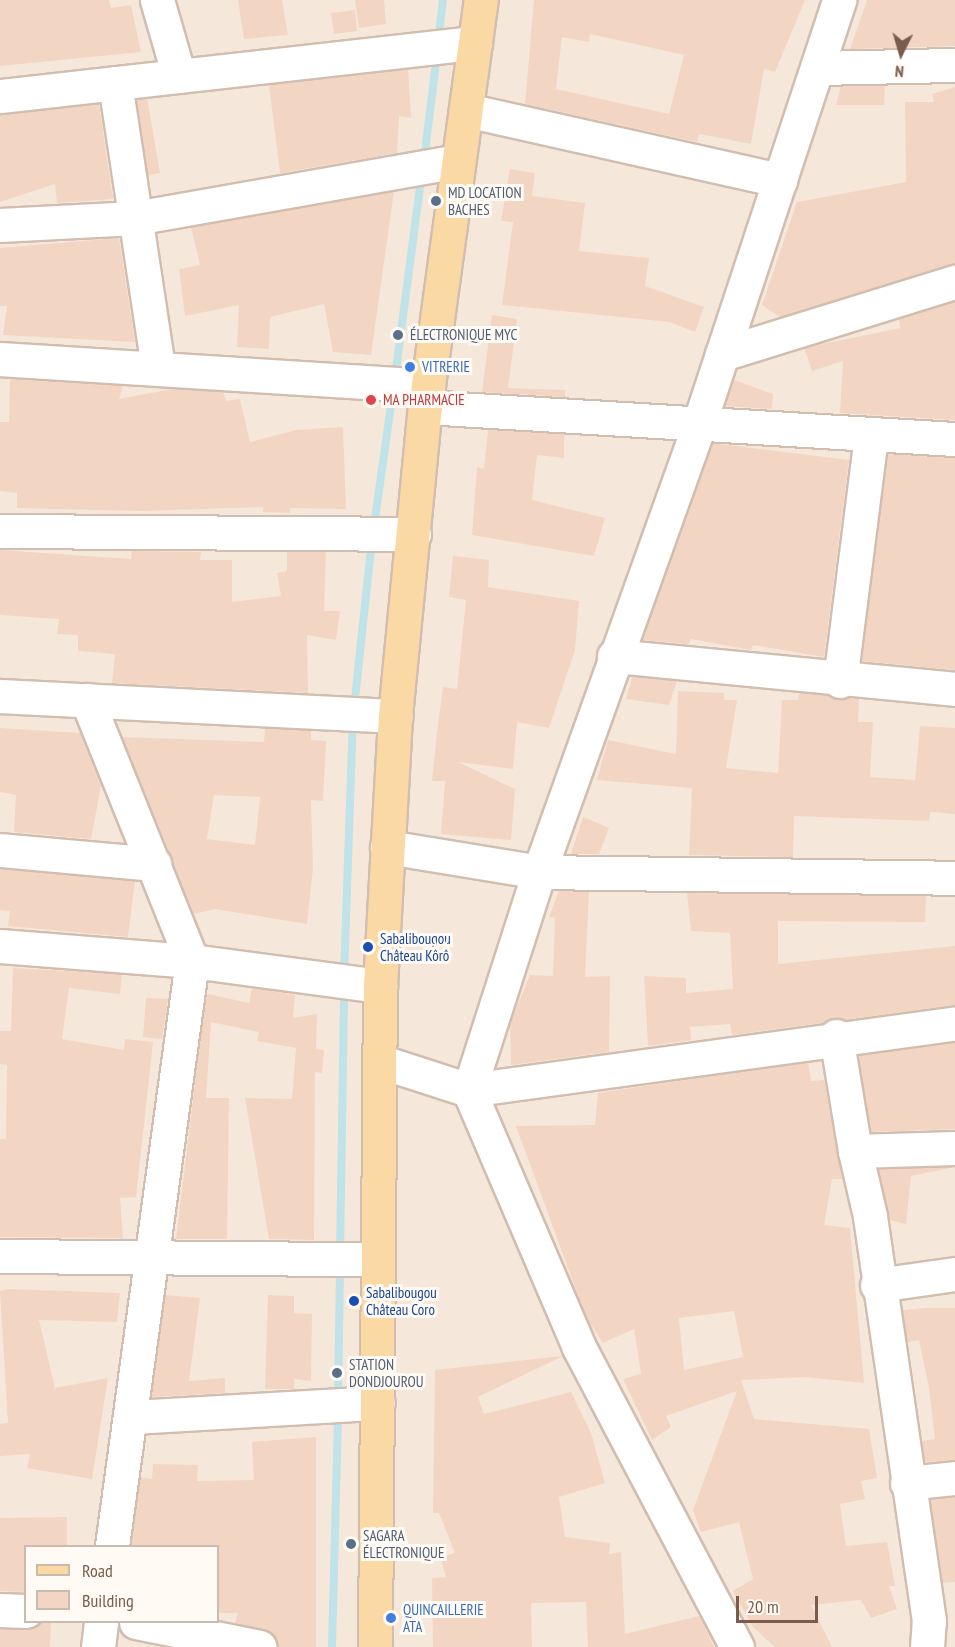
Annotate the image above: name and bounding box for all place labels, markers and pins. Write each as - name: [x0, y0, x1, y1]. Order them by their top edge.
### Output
- place label: MD LOCATION BACHES: [448, 183, 521, 218]
- marker: MD LOCATION BACHES: [429, 194, 443, 208]
- place label: ÉLECTRONIQUE MYC: [410, 326, 517, 344]
- marker: ÉLECTRONIQUE MYC: [391, 328, 405, 342]
- place label: VITRERIE: [422, 358, 470, 376]
- marker: VITRERIE: [403, 360, 417, 374]
- place label: MA PHARMACIE: [383, 391, 465, 409]
- marker: MA PHARMACIE: [364, 393, 378, 407]
- place label: Sabalibougou Château Kôrô: [380, 929, 451, 964]
- marker: Sabalibougou Château Kôrô: [361, 940, 375, 954]
- place label: Sabalibougou Château Coro: [366, 1283, 437, 1318]
- marker: Sabalibougou Château Coro: [347, 1294, 361, 1308]
- place label: STATION DONDJOUROU: [349, 1355, 423, 1390]
- marker: STATION DONDJOUROU: [330, 1366, 344, 1380]
- place label: SAGARA ÉLECTRONIQUE: [363, 1526, 444, 1561]
- marker: SAGARA ÉLECTRONIQUE: [344, 1537, 358, 1551]
- place label: QUINCAILLERIE ATA: [403, 1600, 484, 1635]
- marker: QUINCAILLERIE ATA: [384, 1611, 398, 1625]

